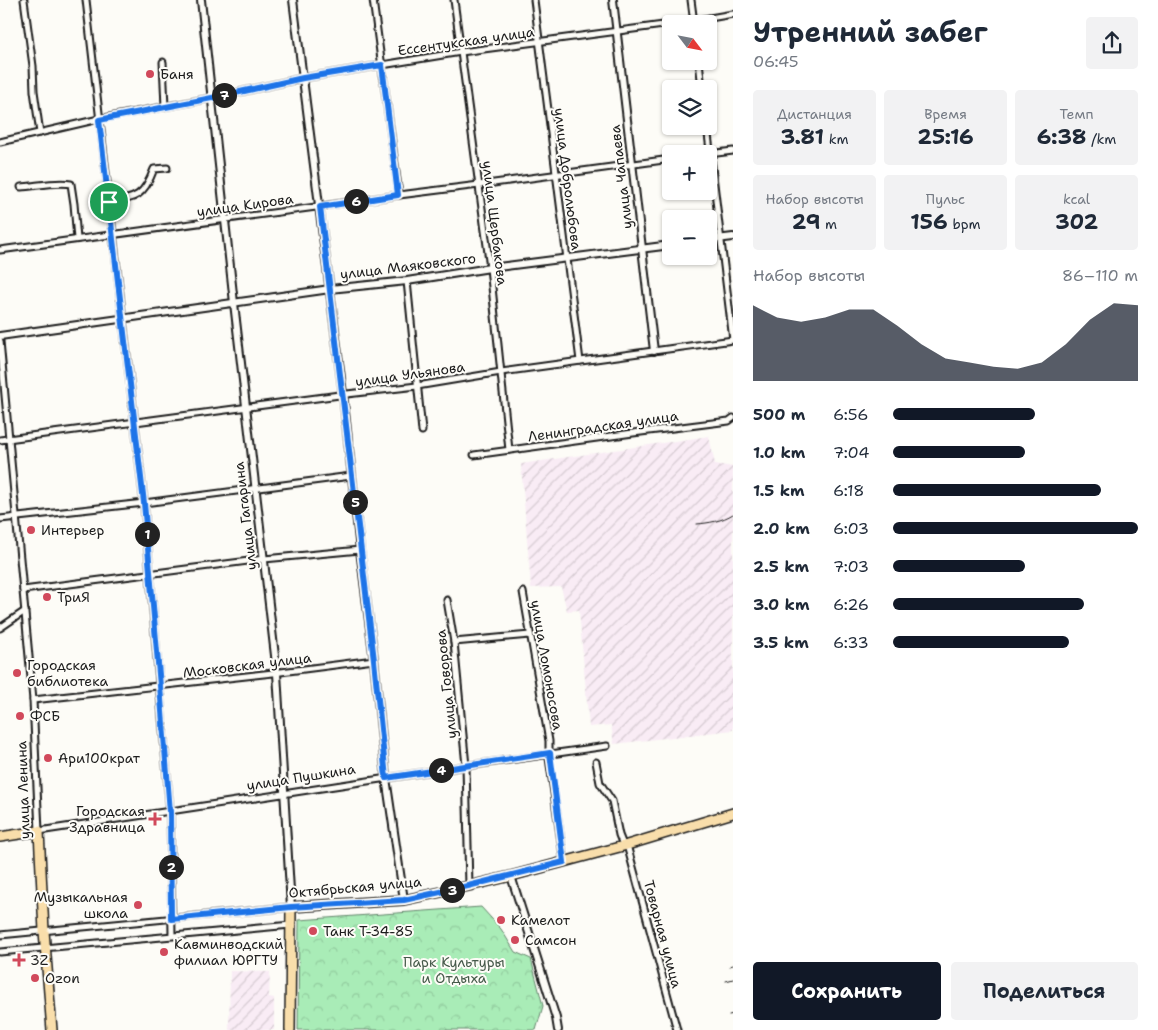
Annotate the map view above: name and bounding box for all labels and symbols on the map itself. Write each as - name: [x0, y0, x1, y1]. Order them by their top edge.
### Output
- north arrow: [662, 15, 718, 70]
- street label: Ессентукская улица: [397, 22, 536, 60]
- place label: Баня: [160, 65, 194, 83]
- marker: Баня: [144, 68, 156, 80]
- pin: 7: [212, 82, 236, 108]
- street label: улица Добролюбова: [550, 107, 586, 251]
- street label: улица Чапаева: [606, 124, 636, 230]
- street label: улица Щербакова: [478, 160, 512, 287]
- pin: [88, 181, 130, 223]
- pin: 6: [344, 188, 368, 214]
- street label: улица Кирова: [196, 189, 295, 221]
- street label: улица Маяковского: [339, 249, 477, 283]
- street label: улица Ульянова: [354, 357, 466, 391]
- street label: Ленинградская улица: [527, 406, 680, 445]
- street label: улица Гагарина: [229, 461, 261, 571]
- pin: 5: [342, 490, 368, 514]
- place label: Интерьер: [41, 521, 104, 539]
- pin: 1: [134, 522, 160, 546]
- marker: Интерьер: [25, 524, 37, 536]
- place label: ТриЯ: [57, 588, 90, 606]
- marker: ТриЯ: [41, 591, 53, 603]
- street label: улица Ломоносова: [527, 598, 567, 732]
- street label: улица Говорова: [431, 628, 461, 739]
- street label: Московская улица: [182, 648, 313, 682]
- place label: Городская библиотека: [27, 656, 108, 690]
- marker: Городская библиотека: [11, 667, 23, 679]
- place label: ФСБ: [30, 707, 60, 725]
- marker: ФСБ: [14, 710, 26, 722]
- street label: улица Ленина: [12, 740, 34, 839]
- place label: Ари100крат: [58, 749, 141, 767]
- marker: Ари100крат: [42, 752, 54, 764]
- pin: 4: [428, 758, 454, 782]
- street label: улица Пушкина: [245, 759, 357, 794]
- place label: Городская Здравница: [69, 802, 145, 836]
- marker: Городская Здравница: [149, 813, 161, 825]
- pin: 2: [158, 854, 184, 880]
- street label: Октябрьская улица: [288, 872, 422, 902]
- pin: 3: [440, 878, 464, 902]
- street label: Товарная улица: [640, 878, 686, 990]
- place label: Музыкальная школа: [34, 888, 128, 922]
- marker: Музыкальная школа: [132, 899, 144, 911]
- place label: Камелот: [511, 911, 571, 929]
- marker: Камелот: [495, 914, 507, 926]
- place label: Танк Т-34-85: [323, 922, 413, 940]
- marker: Танк Т-34-85: [307, 925, 319, 937]
- place label: Самсон: [525, 931, 576, 949]
- marker: Самсон: [509, 934, 521, 946]
- place label: Кавминводский филиал ЮРГТУ: [174, 935, 283, 969]
- marker: Кавминводский филиал ЮРГТУ: [158, 946, 170, 958]
- place label: 3Z: [30, 951, 49, 969]
- marker: 3Z: [12, 953, 26, 967]
- park label: Парк Культуры и Отдыха: [403, 953, 505, 987]
- place label: Ozon: [45, 969, 80, 987]
- marker: Ozon: [29, 972, 41, 984]

